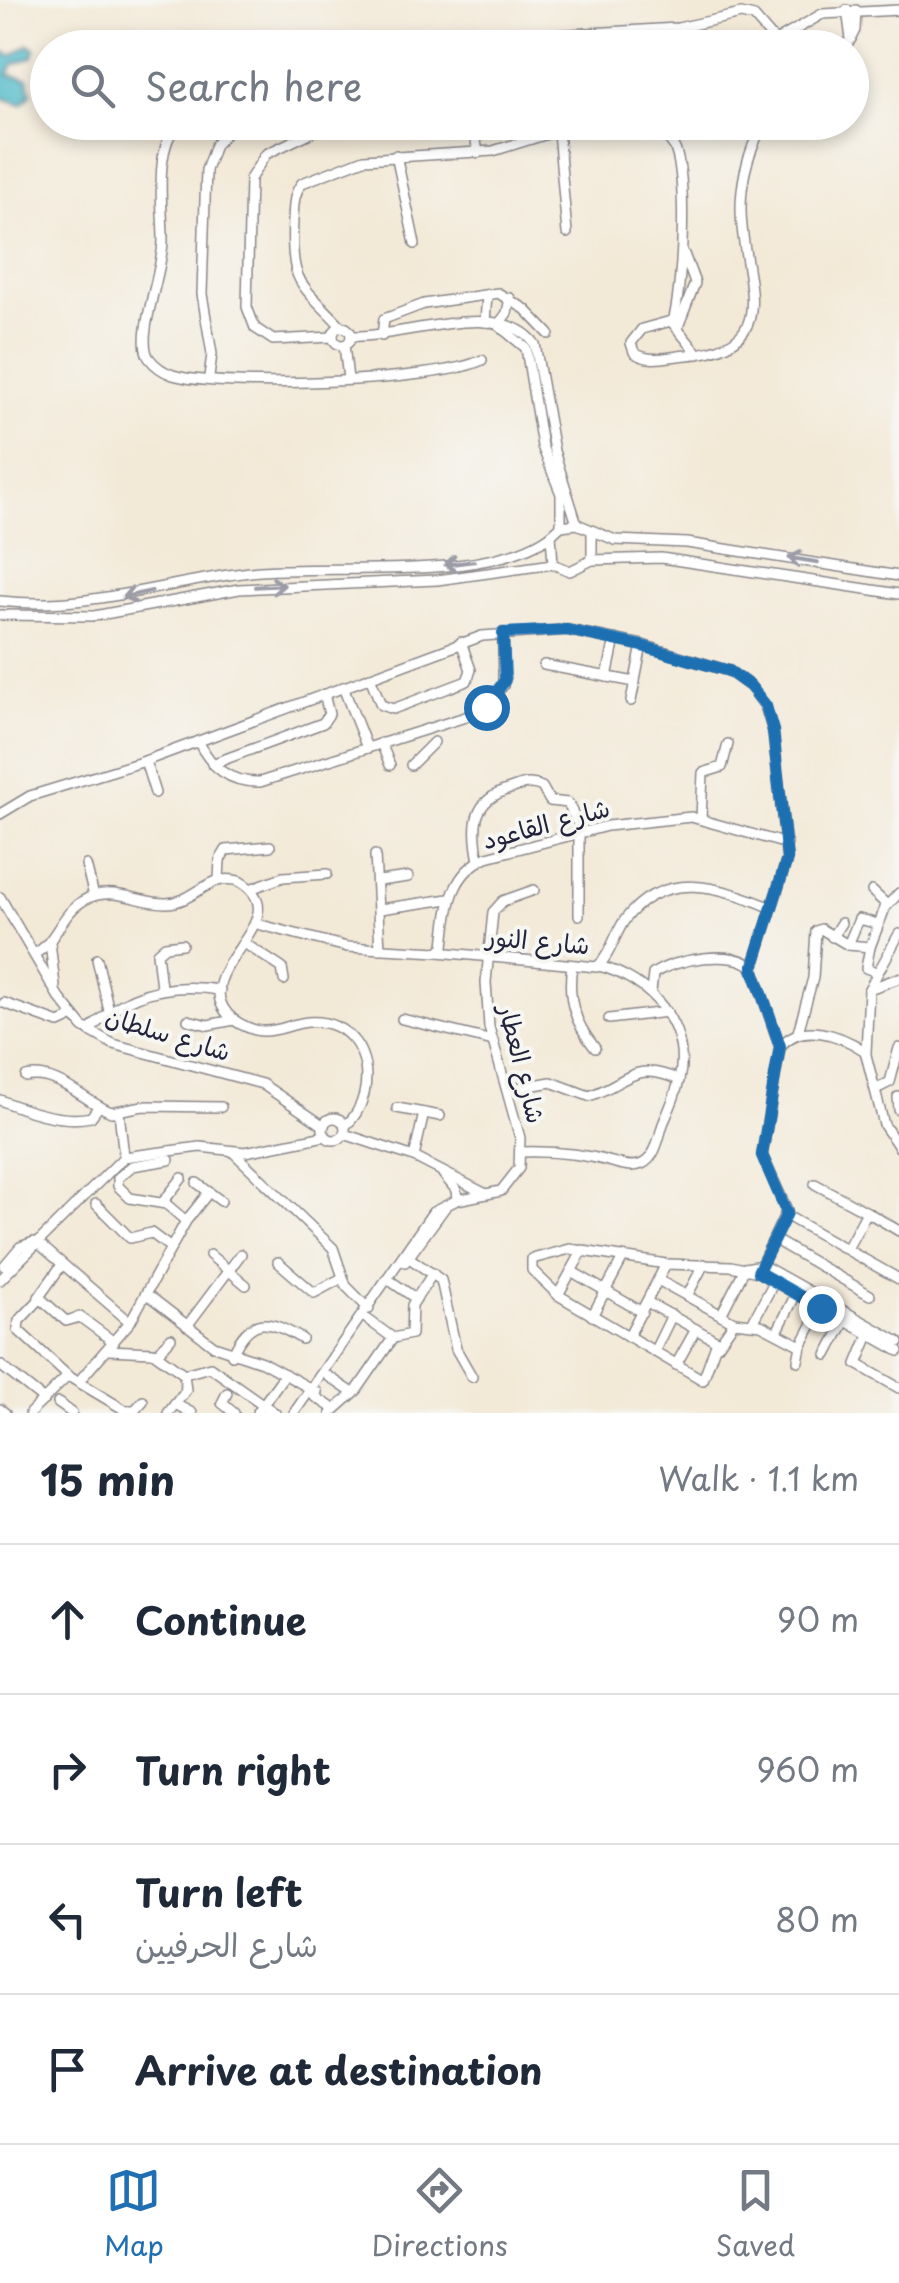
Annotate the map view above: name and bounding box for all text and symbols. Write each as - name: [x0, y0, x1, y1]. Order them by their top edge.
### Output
- search box: [30, 30, 869, 140]
- text: Search here: [145, 57, 362, 114]
- icon: search: [65, 58, 120, 113]
- one-way arrow: [787, 550, 820, 569]
- one-way arrow: [444, 554, 476, 573]
- one-way arrow: [253, 576, 285, 595]
- one-way arrow: [122, 586, 154, 604]
- route start: [464, 685, 510, 731]
- street label: شارع القاعود: [478, 788, 614, 858]
- street label: شارع النور: [483, 916, 591, 963]
- street label: شارع سلطان: [101, 996, 235, 1070]
- street label: شارع العطار: [489, 998, 556, 1127]
- route end: [799, 1286, 845, 1332]
- text: 15 min: [40, 1447, 175, 1510]
- text: Walk · 1.1 km: [658, 1454, 859, 1502]
- text: Continue: [135, 1591, 306, 1648]
- icon: ahead: [40, 1592, 95, 1647]
- text: 90 m: [777, 1595, 859, 1643]
- text: Turn right: [135, 1741, 331, 1798]
- icon: right: [40, 1742, 95, 1797]
- text: 960 m: [756, 1745, 859, 1793]
- text: Turn left: [135, 1863, 303, 1920]
- icon: left: [40, 1892, 95, 1947]
- text: 80 m: [775, 1895, 859, 1943]
- text: شارع الحرفيين: [135, 1920, 318, 1968]
- text: Arrive at destination: [135, 2041, 543, 2098]
- icon: arrive: [40, 2042, 95, 2097]
- tab: Map: [104, 2163, 164, 2266]
- tab: Directions: [372, 2163, 508, 2266]
- tab: Saved: [716, 2163, 795, 2266]

